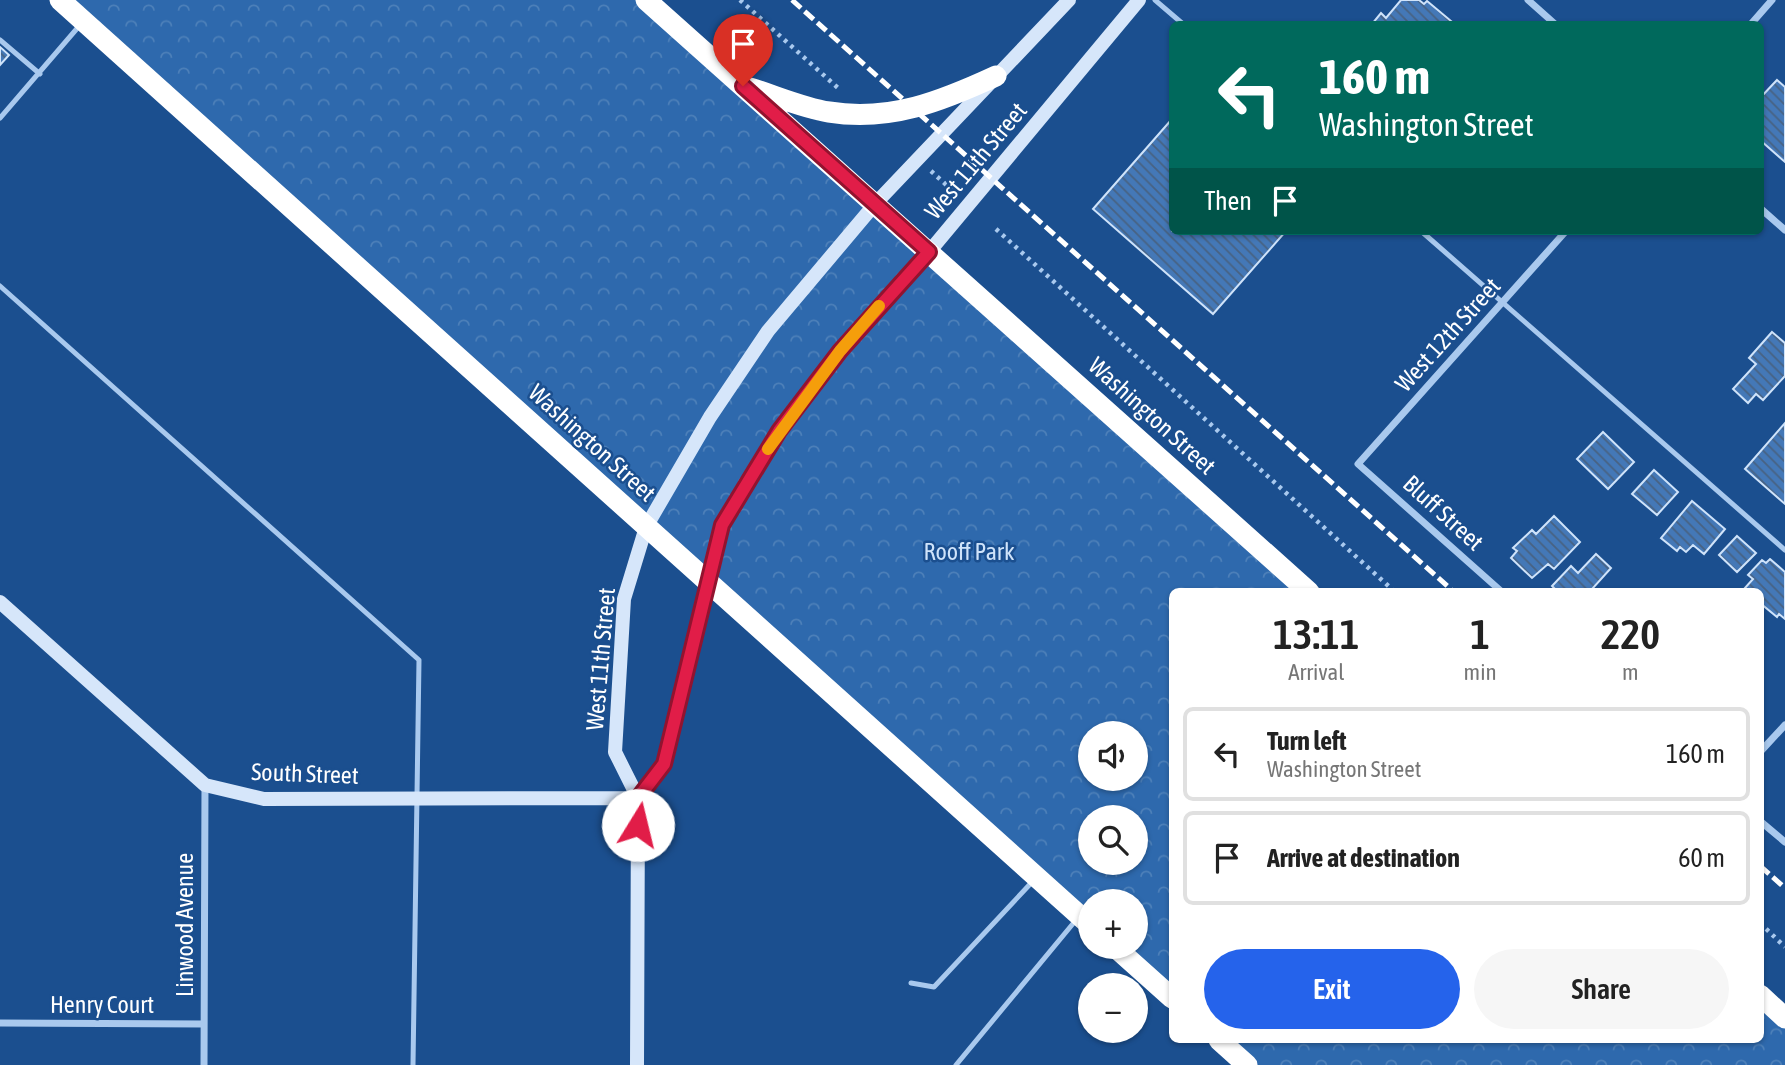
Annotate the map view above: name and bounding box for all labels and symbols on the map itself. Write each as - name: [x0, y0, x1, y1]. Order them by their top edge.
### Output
- pin: [713, 14, 773, 86]
- street label: West 11th Street: [919, 97, 1032, 224]
- street label: West 12th Street: [1390, 272, 1506, 397]
- street label: Washington Street: [1083, 352, 1221, 480]
- street label: Washington Street: [523, 379, 661, 507]
- street label: Bluff Street: [1398, 470, 1489, 556]
- park label: Rooff Park: [924, 538, 1015, 565]
- street label: West 11th Street: [581, 586, 620, 732]
- street label: South Street: [251, 758, 359, 789]
- position arrow: [601, 788, 675, 862]
- street label: Linwood Avenue: [171, 853, 198, 997]
- street label: Henry Court: [50, 991, 154, 1018]

